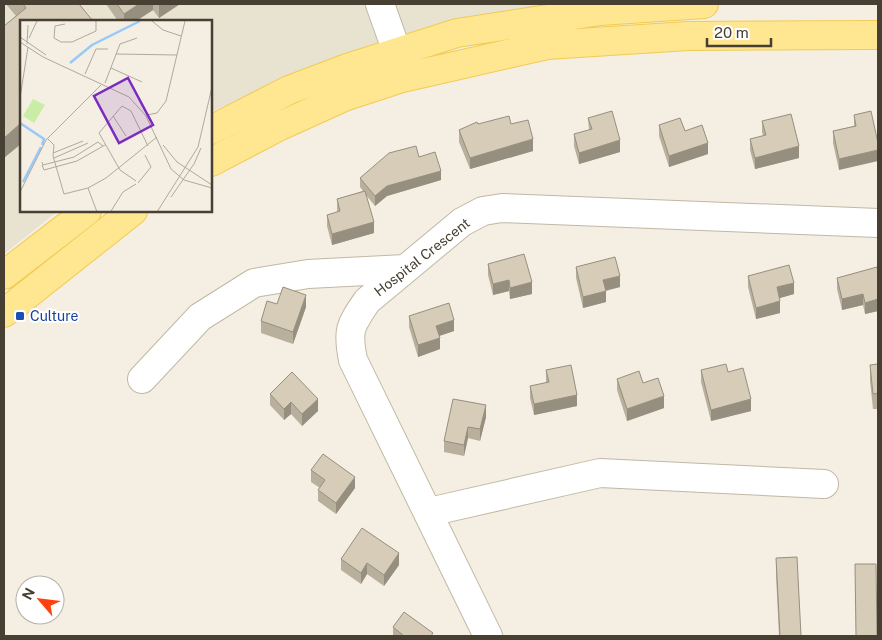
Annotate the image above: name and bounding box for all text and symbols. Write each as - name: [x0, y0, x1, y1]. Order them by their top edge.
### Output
- scale bar: [707, 15, 771, 47]
- inset map: [20, 20, 212, 212]
- text: 20 m: [714, 24, 749, 41]
- street label: Hospital Crescent: [371, 215, 473, 299]
- place label: Culture: [30, 308, 79, 324]
- marker: Culture: [14, 310, 26, 322]
- north arrow: [15, 575, 65, 625]
- text: N: [19, 585, 38, 602]

